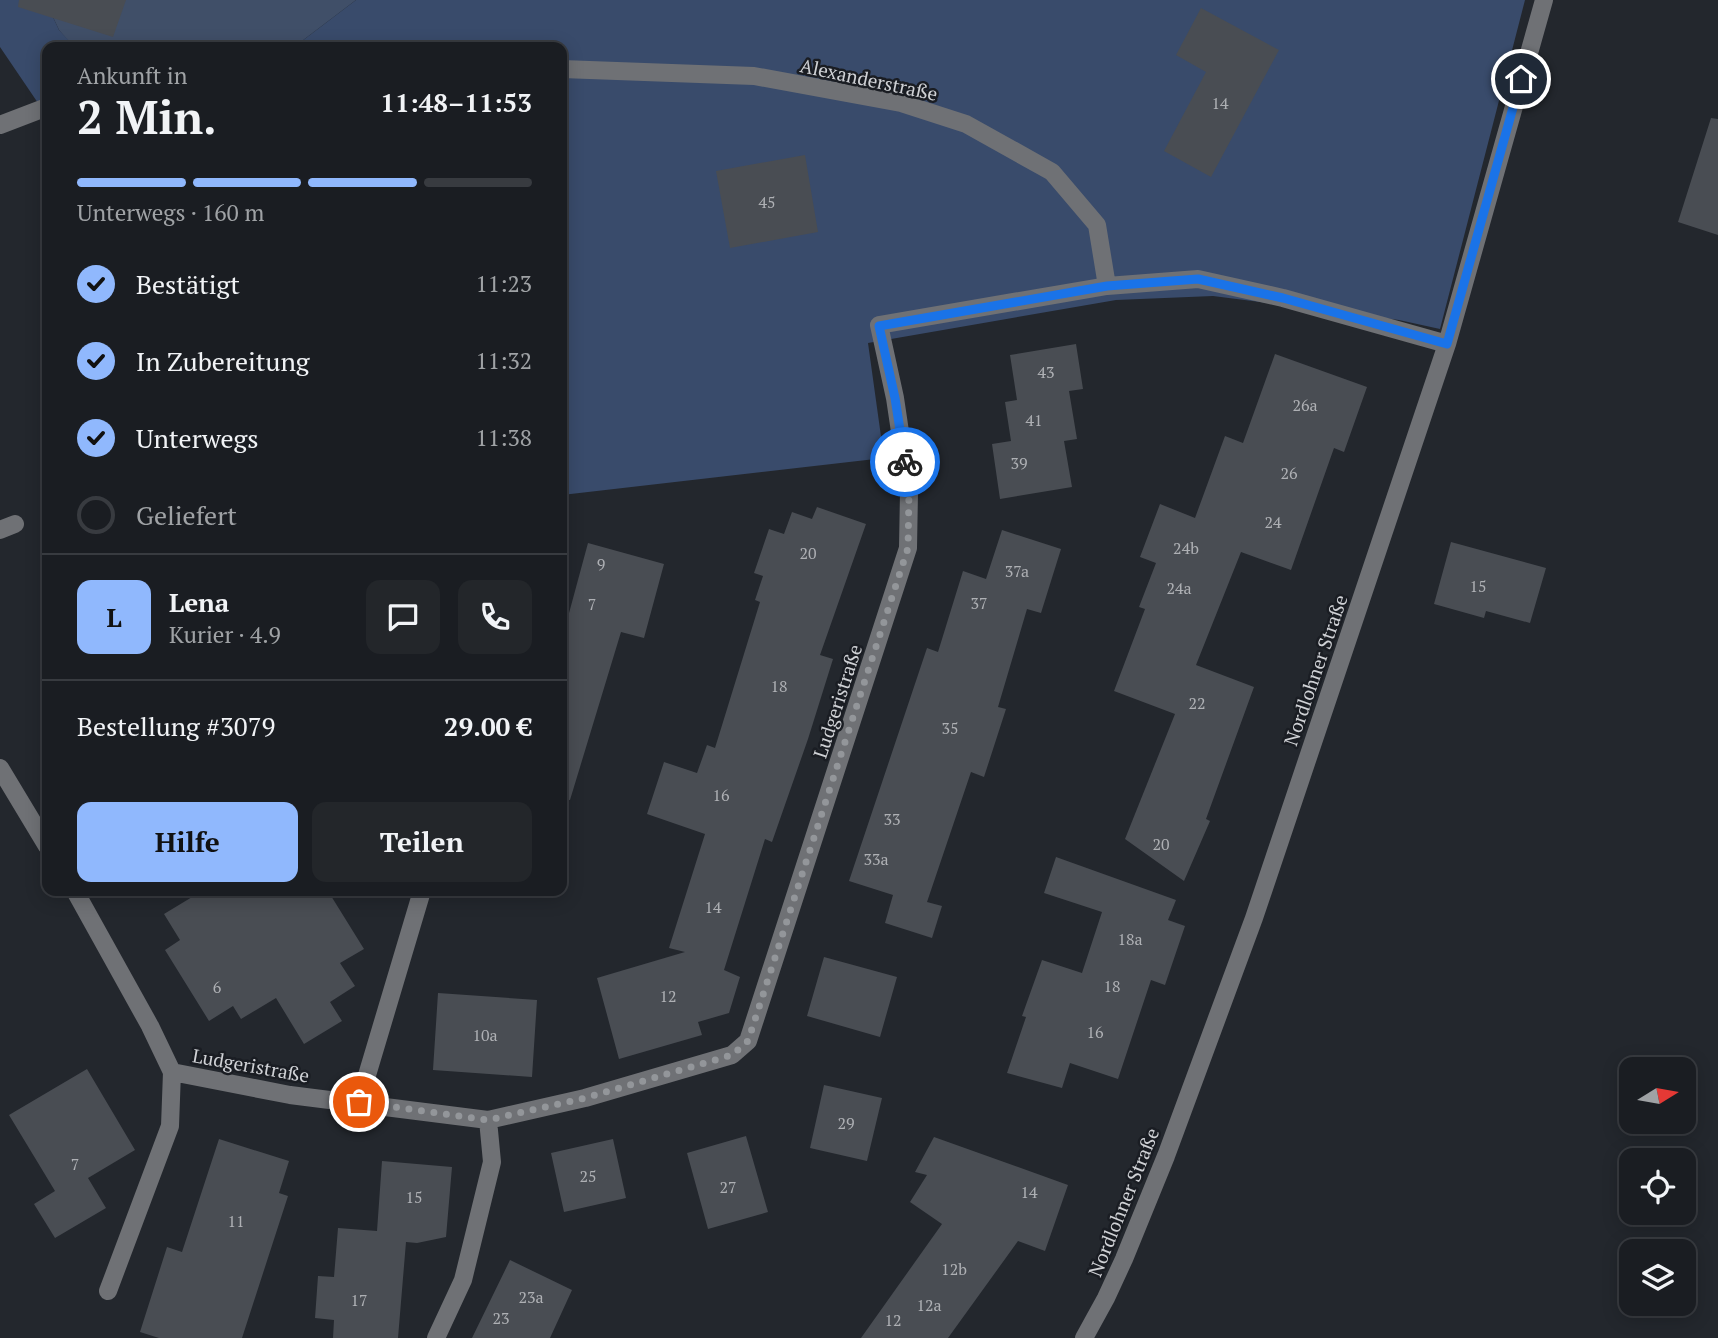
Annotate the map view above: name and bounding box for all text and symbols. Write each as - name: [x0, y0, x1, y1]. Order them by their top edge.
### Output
- pin: [1491, 49, 1551, 109]
- street label: Alexanderstraße: [798, 52, 940, 106]
- text: Ankunft in: [77, 60, 187, 91]
- icon: home: [1502, 60, 1540, 98]
- text: 11:48–11:53: [380, 85, 532, 119]
- text: 2 Min.: [77, 86, 217, 147]
- house number: 14: [1211, 92, 1229, 114]
- house number: 45: [758, 191, 776, 213]
- text: Unterwegs · 160 m: [77, 197, 264, 228]
- icon: check: [77, 265, 115, 303]
- text: Bestätigt: [136, 267, 240, 301]
- text: 11:23: [475, 268, 532, 299]
- icon: check: [77, 342, 115, 380]
- text: In Zubereitung: [136, 344, 310, 378]
- text: 11:32: [475, 345, 532, 376]
- house number: 43: [1037, 361, 1055, 383]
- house number: 26a: [1292, 394, 1318, 416]
- house number: 41: [1025, 409, 1043, 431]
- icon: check: [77, 419, 115, 457]
- text: Unterwegs: [136, 421, 259, 455]
- text: 11:38: [475, 422, 532, 453]
- courier: [870, 427, 940, 497]
- icon: bike: [886, 443, 924, 481]
- house number: 39: [1010, 452, 1028, 474]
- house number: 26: [1280, 462, 1298, 484]
- text: Geliefert: [136, 498, 237, 532]
- house number: 24: [1264, 511, 1282, 533]
- house number: 24b: [1173, 537, 1199, 559]
- house number: 20: [799, 542, 817, 564]
- house number: 9: [597, 553, 605, 575]
- house number: 37a: [1005, 560, 1029, 582]
- house number: 15: [1469, 575, 1487, 597]
- house number: 24a: [1166, 577, 1192, 599]
- button: chat: [366, 580, 440, 654]
- button: phone: [458, 580, 532, 654]
- text: Lena: [169, 585, 229, 619]
- street label: Nordlohner Straße: [1277, 591, 1353, 749]
- house number: 37: [970, 592, 988, 614]
- house number: 7: [588, 593, 596, 615]
- text: L: [106, 600, 122, 634]
- text: Kurier · 4.9: [169, 619, 281, 650]
- street label: Ludgeristraße: [807, 641, 867, 761]
- house number: 18: [770, 675, 788, 697]
- house number: 22: [1188, 692, 1206, 714]
- text: Bestellung #3079: [77, 709, 275, 743]
- text: 29.00 €: [444, 709, 532, 743]
- house number: 35: [941, 717, 959, 739]
- house number: 16: [712, 784, 730, 806]
- button: Hilfe: [77, 802, 298, 882]
- button: Teilen: [312, 802, 532, 882]
- house number: 33: [883, 808, 901, 830]
- house number: 20: [1152, 833, 1170, 855]
- house number: 33a: [863, 848, 889, 870]
- house number: 14: [704, 896, 722, 918]
- house number: 18a: [1117, 928, 1143, 950]
- house number: 18: [1103, 975, 1121, 997]
- house number: 6: [213, 976, 222, 998]
- house number: 12: [659, 985, 677, 1007]
- house number: 16: [1086, 1021, 1104, 1043]
- house number: 10a: [472, 1024, 498, 1046]
- street label: Ludgeristraße: [191, 1042, 311, 1088]
- north arrow: [1619, 1057, 1696, 1134]
- map controls: [1619, 1057, 1696, 1316]
- pin: [329, 1072, 389, 1132]
- icon: bag: [340, 1083, 378, 1121]
- house number: 29: [837, 1112, 855, 1134]
- street label: Nordlohner Straße: [1082, 1124, 1164, 1280]
- button: locate: [1619, 1148, 1696, 1225]
- house number: 7: [71, 1153, 79, 1175]
- house number: 25: [579, 1165, 597, 1187]
- house number: 27: [719, 1176, 737, 1198]
- house number: 14: [1020, 1181, 1038, 1203]
- house number: 15: [405, 1186, 423, 1208]
- house number: 11: [227, 1210, 245, 1232]
- button: layers: [1619, 1239, 1696, 1316]
- house number: 12b: [941, 1258, 967, 1280]
- house number: 23a: [518, 1286, 544, 1308]
- house number: 17: [350, 1289, 368, 1311]
- house number: 12a: [916, 1294, 942, 1316]
- house number: 23: [492, 1307, 510, 1329]
- house number: 12: [884, 1309, 902, 1331]

